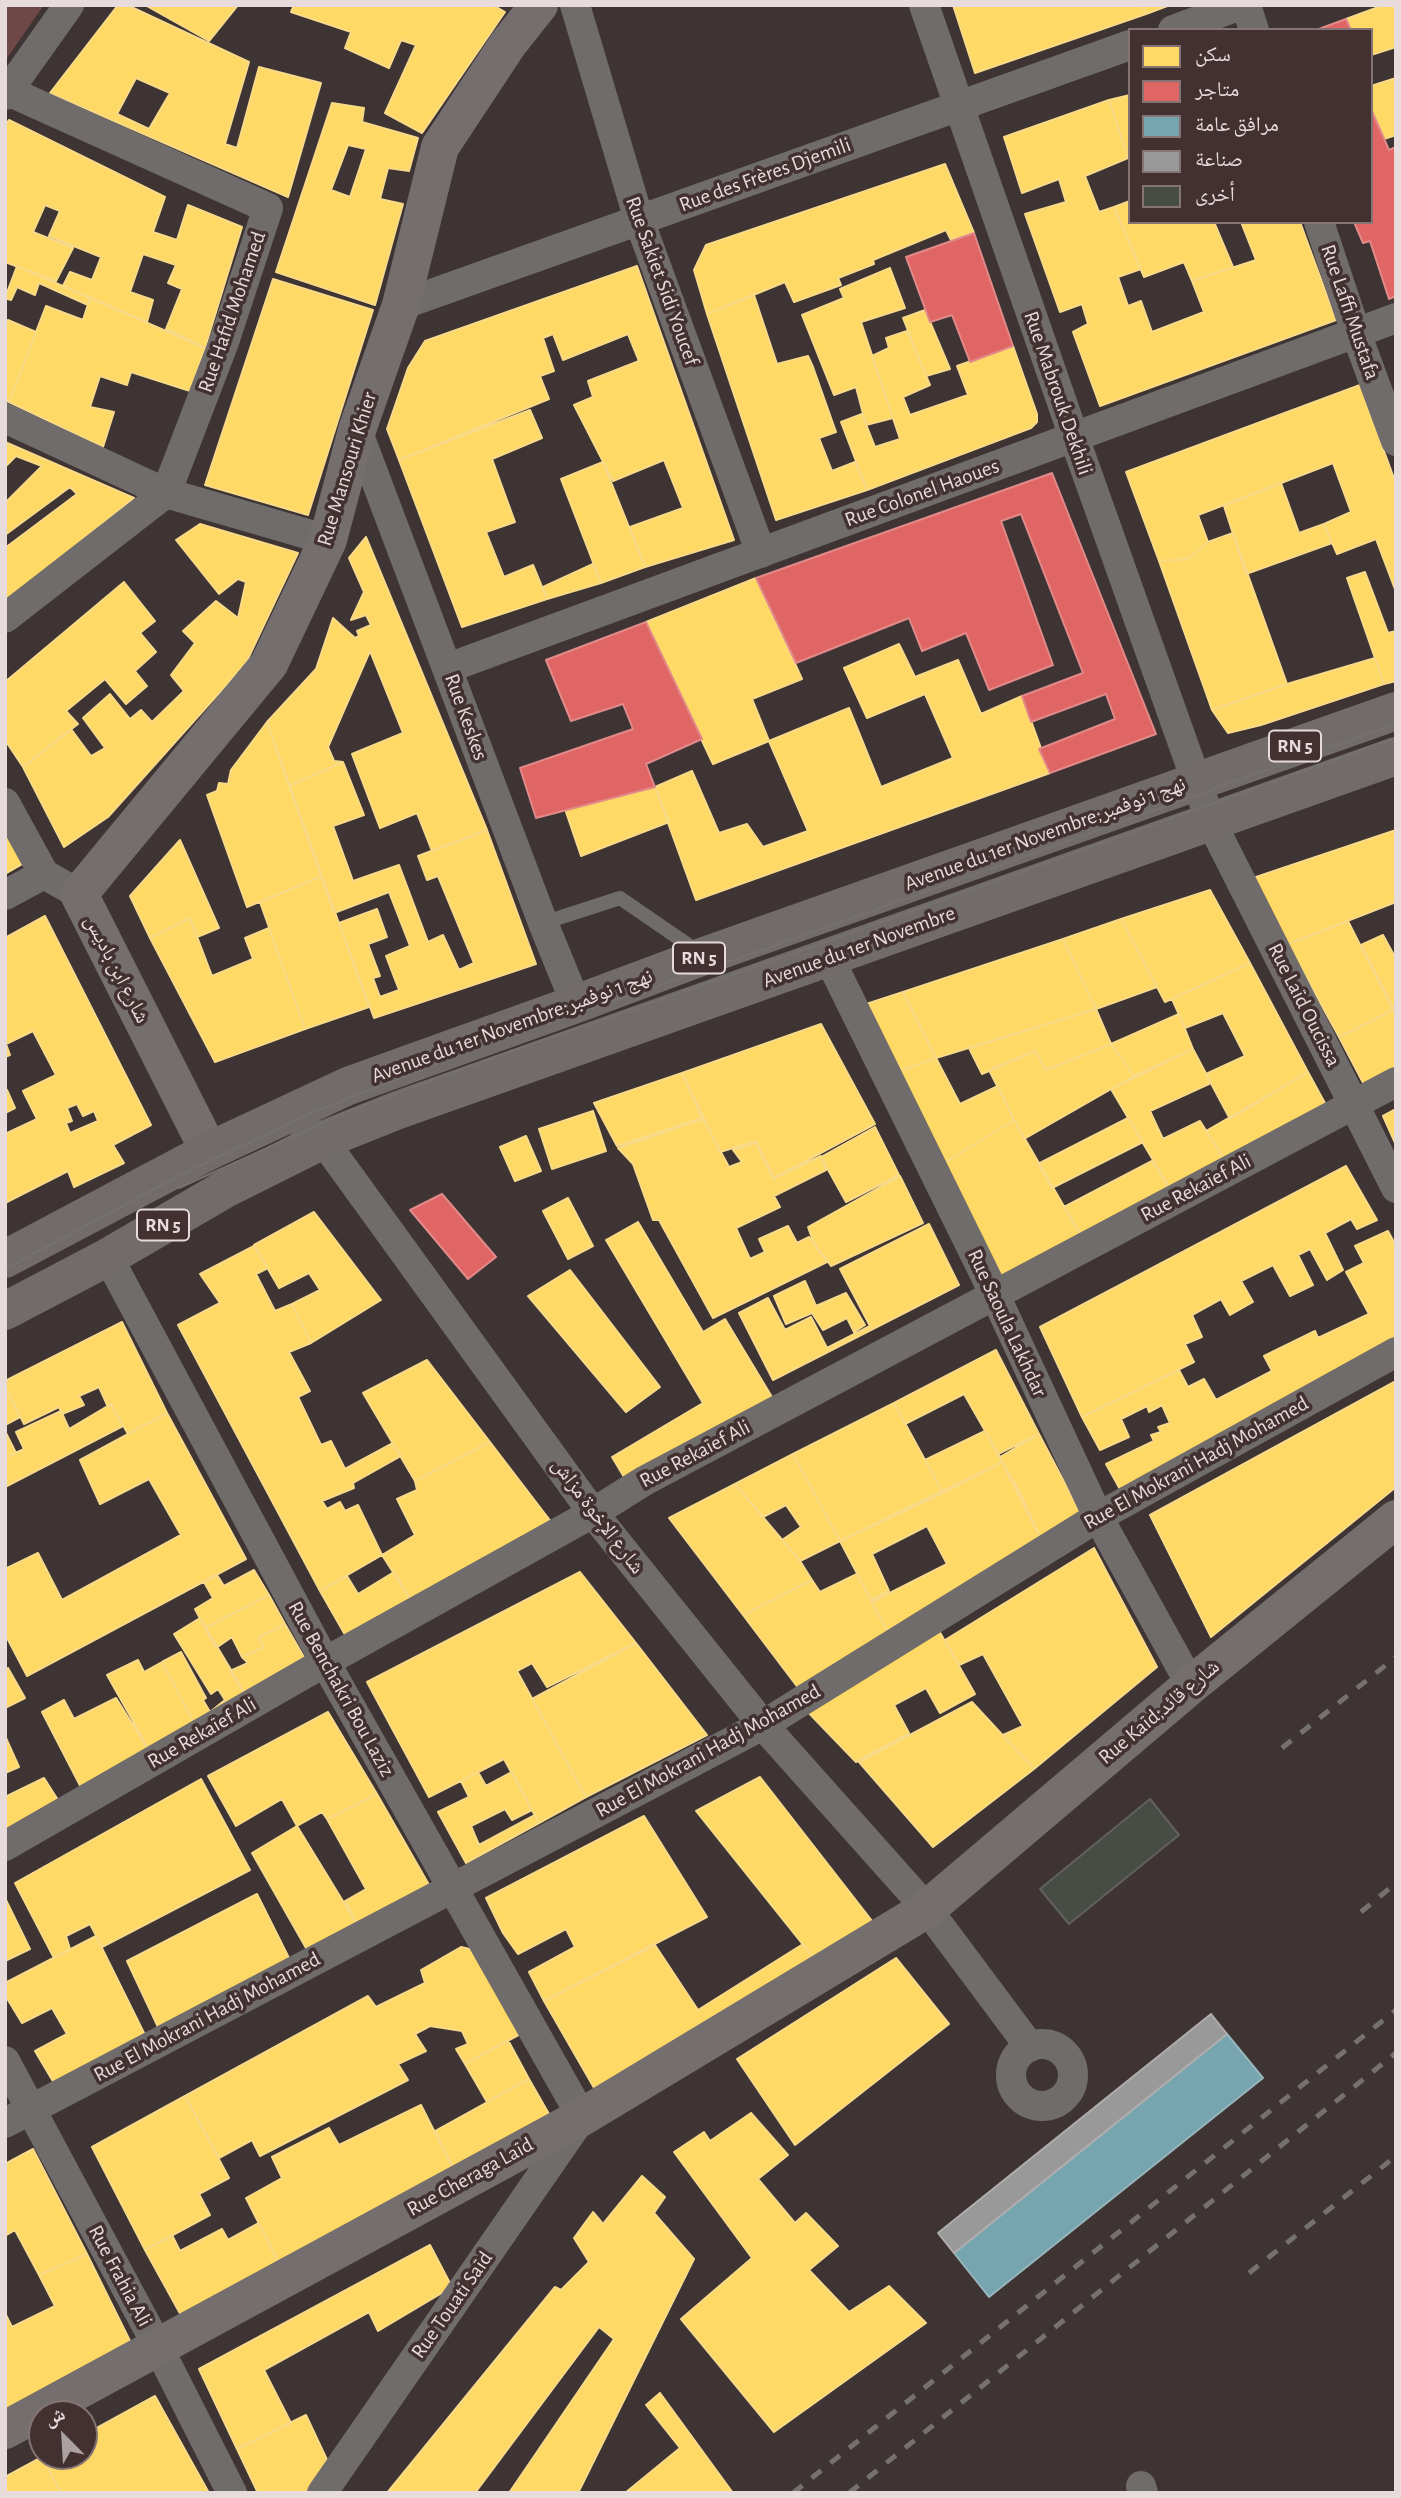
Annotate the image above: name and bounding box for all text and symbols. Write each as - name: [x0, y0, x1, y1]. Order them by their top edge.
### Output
- legend: [1128, 28, 1373, 224]
- text: سكن: [1195, 44, 1231, 65]
- text: متاجر: [1195, 79, 1239, 100]
- text: مرافق عامة: [1195, 114, 1279, 135]
- street label: Rue des Frères Djemili: [676, 132, 854, 218]
- text: صناعة: [1195, 149, 1243, 170]
- text: أخرى: [1195, 184, 1235, 205]
- street label: Rue Sakiet Sidi Youcef: [620, 193, 704, 369]
- street label: Rue Hafid Mohamed: [193, 228, 271, 396]
- street label: Rue Laffi Mustafa: [1315, 241, 1385, 383]
- street label: Rue Mabrouk Dekhili: [1018, 308, 1098, 478]
- street label: Rue Mansouri Khier: [312, 389, 382, 549]
- street label: Rue Colonel Haoues: [841, 453, 1003, 533]
- street label: Rue Keskes: [439, 670, 493, 764]
- road number: RN 5: [1269, 730, 1321, 762]
- street label: Avenue du 1er Novembre;نهج 1 نوفمبر: [901, 771, 1189, 897]
- street label: Avenue du 1er Novembre: [759, 900, 959, 994]
- street label: شارع ابن باديس: [79, 911, 155, 1027]
- street label: Rue Laïd Oucissa: [1262, 939, 1346, 1071]
- road number: RN 5: [673, 942, 725, 974]
- street label: Avenue du 1er Novembre;نهج 1 نوفمبر: [368, 963, 656, 1089]
- street label: Rue Rekaïef Ali: [1136, 1148, 1256, 1228]
- road number: RN 5: [137, 1210, 189, 1240]
- street label: Rue Saoula Lakhdar: [962, 1245, 1052, 1401]
- street label: Rue El Mokrani Hadj Mohamed: [1079, 1391, 1313, 1535]
- street label: Rue Rekaïef Ali: [635, 1414, 755, 1494]
- street label: شارع الإخوة مزاش: [546, 1453, 650, 1579]
- street label: Rue Benchakri Bou Laziz: [282, 1597, 400, 1781]
- street label: Rue Kaïd;شارع قائد: [1093, 1654, 1225, 1770]
- street label: Rue El Mokrani Hadj Mohamed: [591, 1679, 825, 1823]
- street label: Rue Rekaïef Ali: [143, 1692, 261, 1774]
- street label: Rue El Mokrani Hadj Mohamed: [89, 1946, 325, 2088]
- street label: Rue Cheraga Laïd: [402, 2132, 538, 2222]
- street label: Rue Frahia Ali: [83, 2221, 157, 2331]
- street label: Rue Touati Saïd: [406, 2247, 498, 2363]
- north arrow: [28, 2400, 98, 2470]
- text: ش: [42, 2404, 68, 2430]

